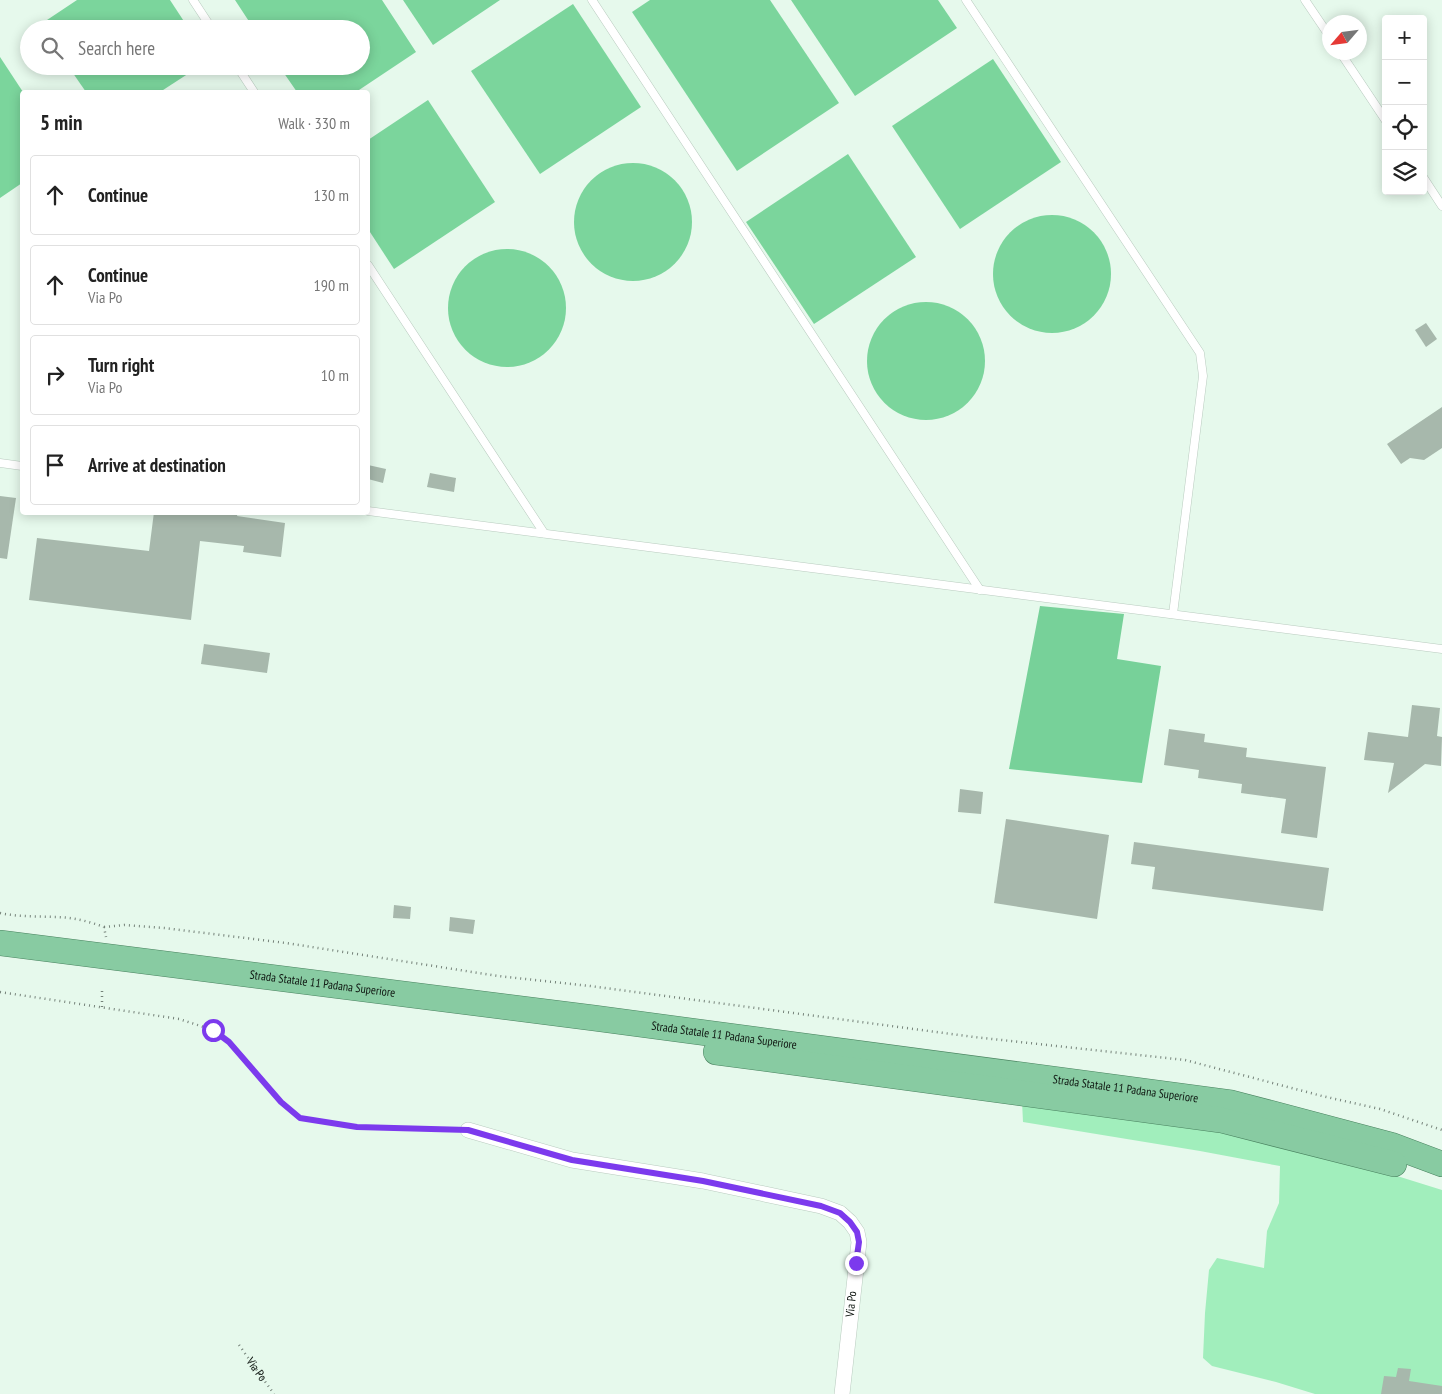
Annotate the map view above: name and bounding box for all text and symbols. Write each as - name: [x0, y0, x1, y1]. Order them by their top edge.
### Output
- north arrow: [1322, 15, 1367, 60]
- map controls: [1382, 15, 1427, 195]
- button: +: [1382, 15, 1427, 60]
- search box: [20, 20, 370, 75]
- icon: search: [38, 34, 66, 62]
- text: Search here: [78, 36, 155, 60]
- button: −: [1382, 60, 1427, 105]
- button: locate: [1382, 105, 1427, 150]
- text: 5 min: [40, 109, 82, 136]
- text: Walk · 330 m: [278, 113, 350, 133]
- button: layers: [1382, 150, 1427, 195]
- icon: ahead: [41, 181, 69, 209]
- text: Continue: [88, 183, 148, 207]
- text: 130 m: [314, 185, 349, 205]
- text: Continue: [88, 263, 148, 287]
- icon: ahead: [41, 271, 69, 299]
- text: 190 m: [314, 275, 349, 295]
- text: Via Po: [88, 287, 122, 307]
- text: Turn right: [88, 353, 154, 377]
- icon: right: [41, 361, 69, 389]
- text: 10 m: [321, 365, 349, 385]
- text: Via Po: [88, 377, 122, 397]
- icon: arrive: [41, 451, 69, 479]
- text: Arrive at destination: [88, 453, 226, 477]
- street label: Strada Statale 11 Padana Superiore: [249, 967, 396, 1000]
- street label: Strada Statale 11 Padana Superiore: [651, 1018, 798, 1052]
- route start: [202, 1019, 225, 1042]
- street label: Strada Statale 11 Padana Superiore: [1052, 1071, 1199, 1105]
- route end: [845, 1252, 868, 1275]
- street label: Via Po: [842, 1290, 859, 1319]
- street label: Via Po: [243, 1353, 270, 1384]

